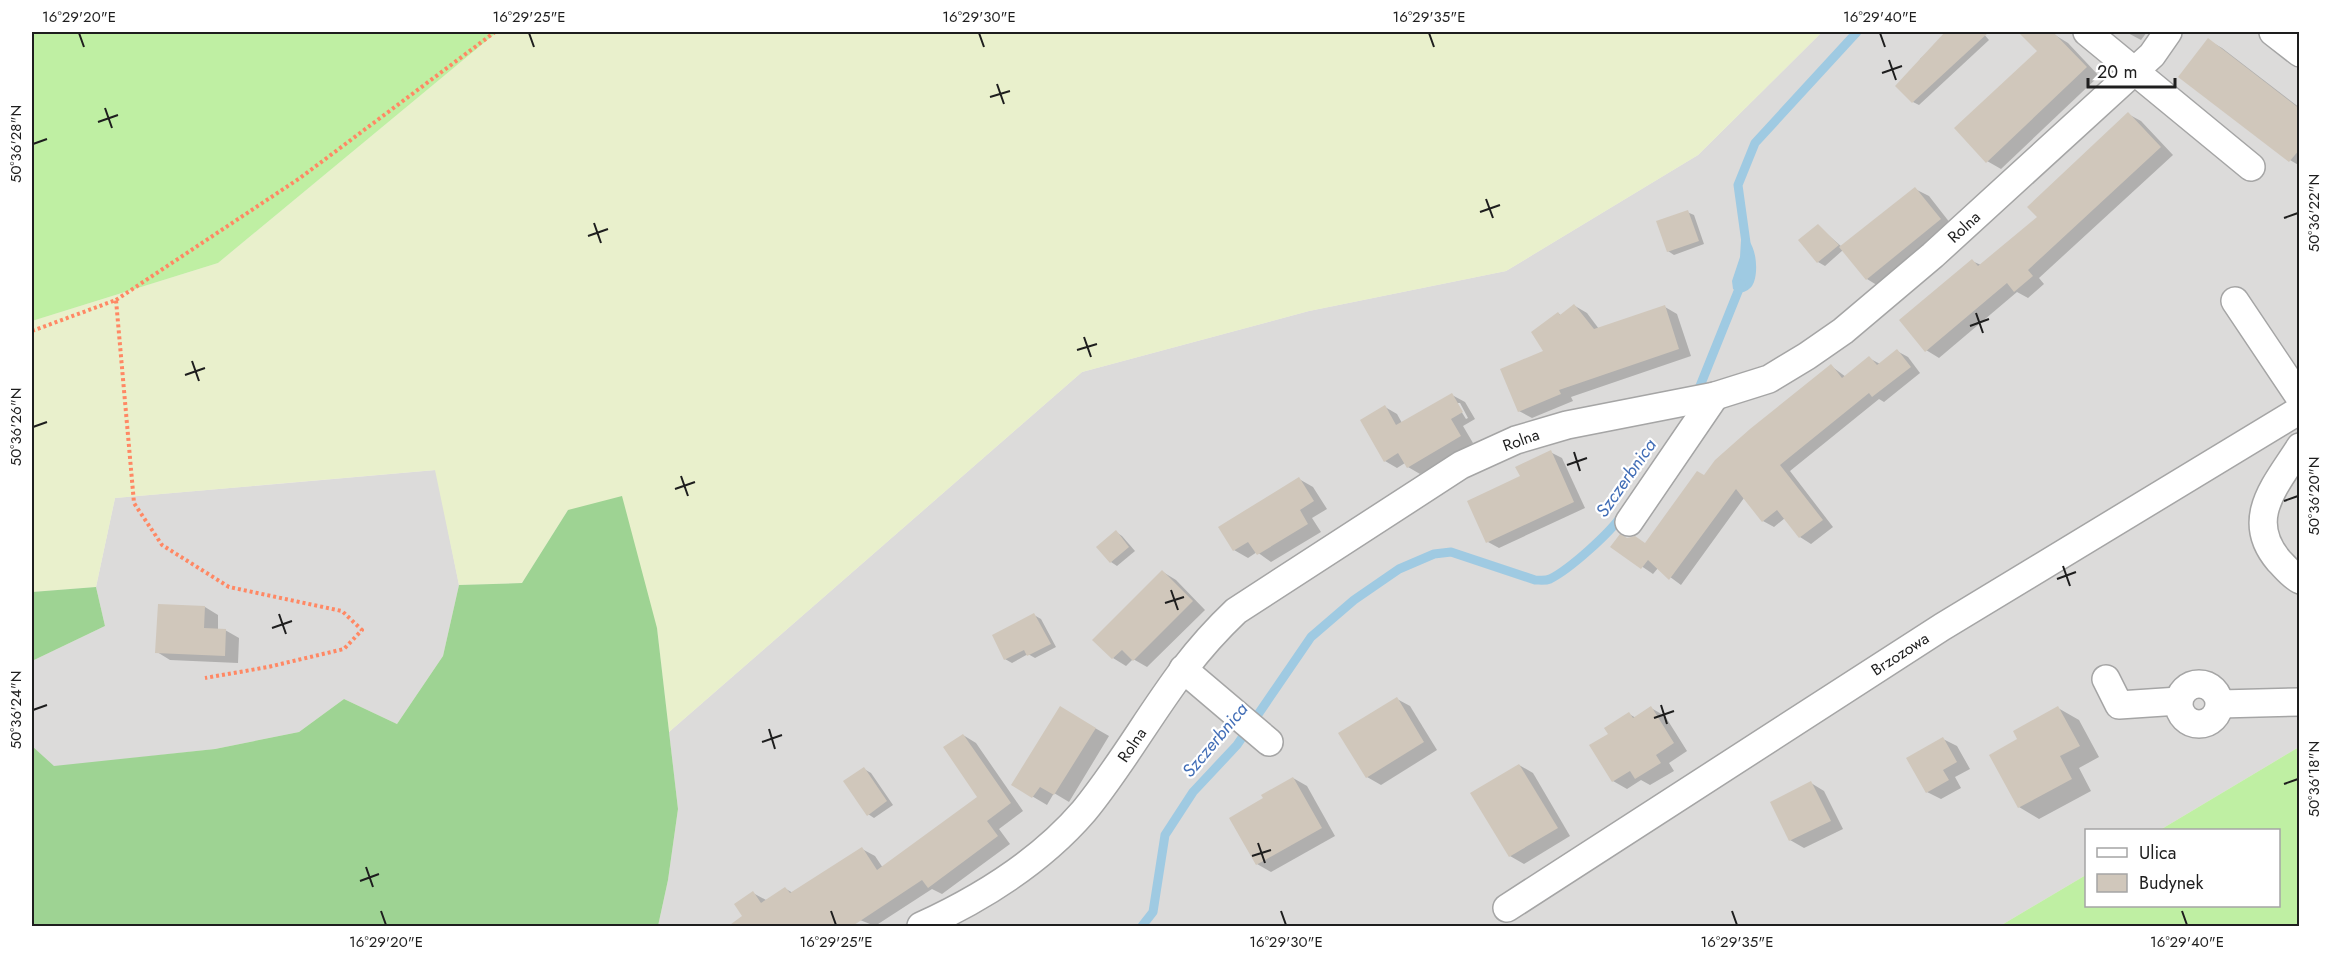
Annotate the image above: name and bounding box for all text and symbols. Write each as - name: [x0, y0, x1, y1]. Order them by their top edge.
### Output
- text: 16°29'20"E: [42, 6, 116, 28]
- text: 16°29'25"E: [492, 6, 566, 28]
- text: 16°29'30"E: [942, 6, 1016, 28]
- text: 16°29'35"E: [1393, 6, 1465, 28]
- text: 16°29'40"E: [1843, 6, 1917, 28]
- scale bar: [2088, 51, 2175, 89]
- text: 20 m: [2097, 59, 2137, 85]
- text: 50°36'28"N: [5, 105, 27, 183]
- text: 50°36'22"N: [2303, 174, 2325, 252]
- street label: Rolna: [1942, 206, 1986, 248]
- text: 50°36'26"N: [5, 388, 27, 466]
- street label: Rolna: [1499, 423, 1543, 457]
- water label: Szczerbnica: [1589, 433, 1663, 522]
- text: 50°36'20"N: [2303, 457, 2325, 535]
- street label: Brzozowa: [1867, 627, 1933, 681]
- text: 50°36'24"N: [5, 671, 27, 749]
- water label: Szczerbnica: [1176, 697, 1254, 783]
- street label: Rolna: [1112, 723, 1152, 767]
- text: 50°36'18"N: [2303, 741, 2325, 817]
- legend: [2085, 829, 2280, 907]
- text: Ulica: [2139, 840, 2176, 866]
- text: Budynek: [2139, 870, 2203, 896]
- text: 16°29'20"E: [349, 931, 423, 953]
- text: 16°29'25"E: [799, 931, 873, 953]
- text: 16°29'30"E: [1249, 931, 1323, 953]
- text: 16°29'35"E: [1701, 931, 1773, 953]
- text: 16°29'40"E: [2150, 931, 2224, 953]

